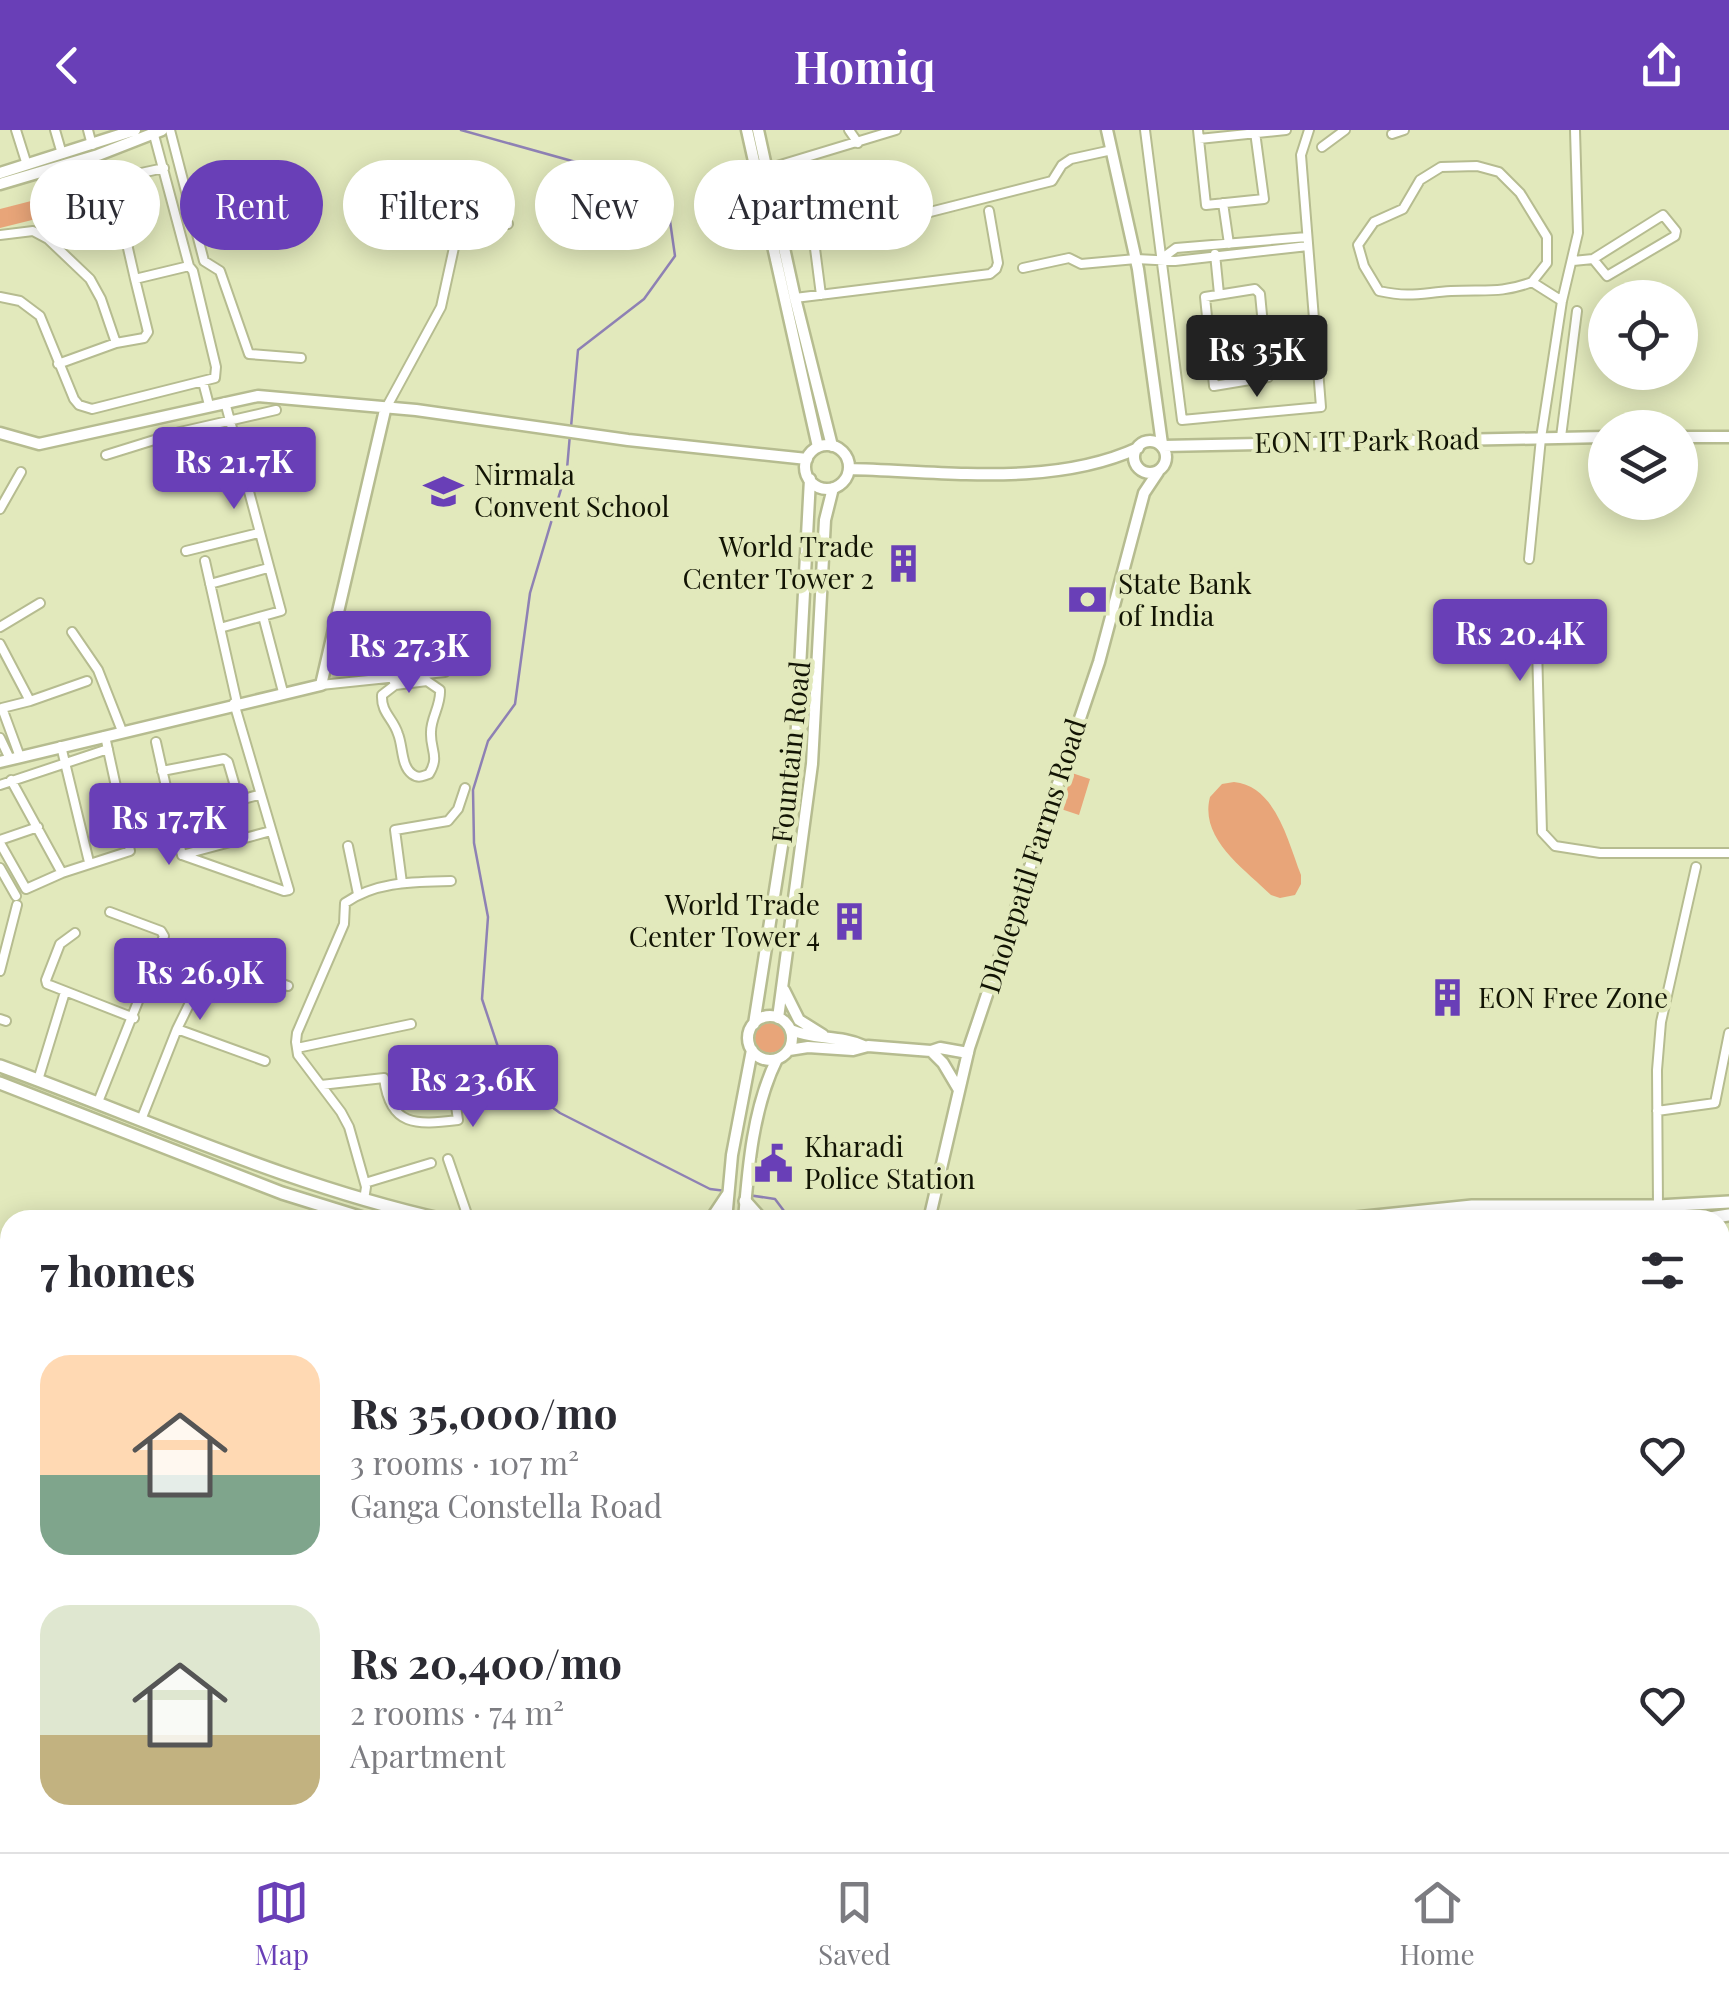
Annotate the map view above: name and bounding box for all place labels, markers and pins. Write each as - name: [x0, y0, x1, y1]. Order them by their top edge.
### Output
- pin: Rs 35K: [1176, 315, 1338, 400]
- pin: Rs 21.7K: [131, 427, 337, 512]
- place label: Nirmala Convent School: [474, 455, 669, 524]
- school or university icon: Nirmala Convent School: [423, 470, 465, 512]
- place label: World Trade Center Tower 2: [683, 527, 874, 596]
- building icon: World Trade Center Tower 2: [883, 542, 925, 584]
- place label: State Bank of India: [1118, 564, 1252, 633]
- bank icon: State Bank of India: [1067, 579, 1109, 621]
- pin: Rs 20.4K: [1417, 599, 1623, 684]
- pin: Rs 27.3K: [306, 611, 512, 696]
- pin: Rs 17.7K: [66, 783, 272, 868]
- place label: World Trade Center Tower 4: [629, 885, 820, 954]
- building icon: World Trade Center Tower 4: [829, 900, 871, 942]
- pin: Rs 26.9K: [97, 938, 303, 1023]
- building icon: EON Free Zone: [1427, 977, 1469, 1019]
- place label: EON Free Zone: [1478, 978, 1668, 1015]
- pin: Rs 23.6K: [370, 1045, 576, 1130]
- place label: Kharadi Police Station: [804, 1127, 976, 1196]
- public building icon: Kharadi Police Station: [753, 1142, 795, 1184]

